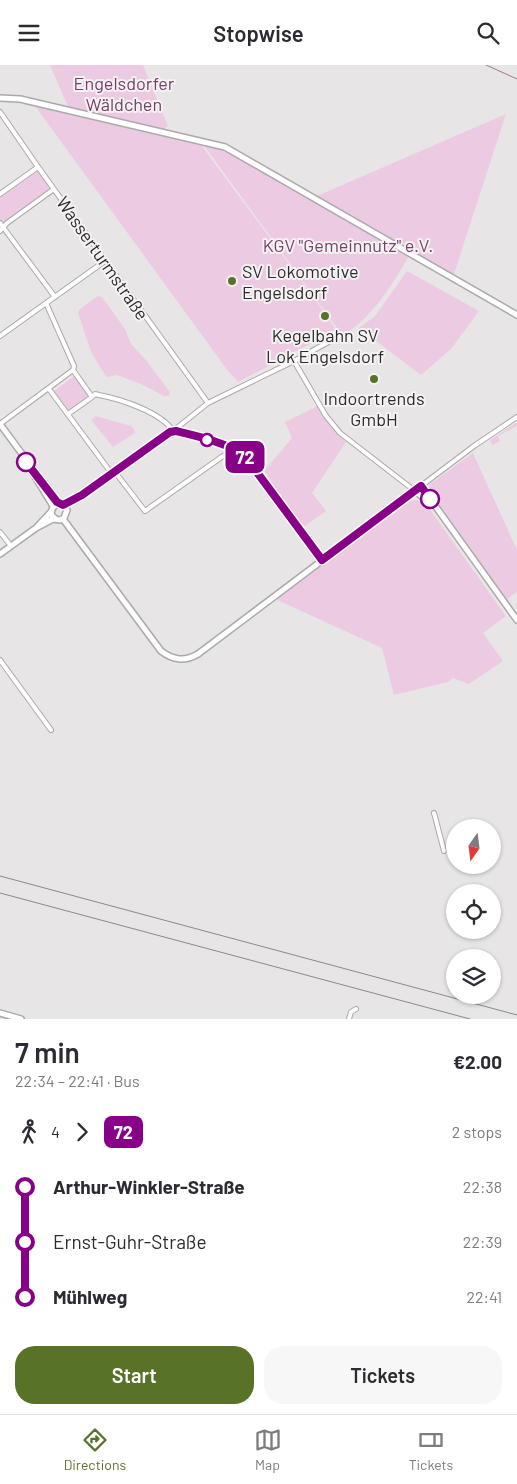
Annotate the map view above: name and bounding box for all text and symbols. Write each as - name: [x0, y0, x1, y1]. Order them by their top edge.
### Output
- icon: menu: [15, 19, 43, 47]
- icon: search: [474, 19, 502, 47]
- text: Stopwise: [213, 20, 304, 46]
- park label: Engelsdorfer Wäldchen: [74, 72, 175, 115]
- street label: Wasserturmstraße: [52, 192, 154, 324]
- park label: KGV "Gemeinnutz" e.V.: [263, 234, 433, 256]
- place label: SV Lokomotive Engelsdorf: [242, 260, 359, 303]
- marker: SV Lokomotive Engelsdorf: [226, 275, 238, 287]
- marker: Kegelbahn SV Lok Engelsdorf: [319, 310, 331, 322]
- place label: Kegelbahn SV Lok Engelsdorf: [266, 324, 384, 367]
- marker: Indoortrends GmbH: [368, 373, 380, 385]
- place label: Indoortrends GmbH: [323, 387, 425, 430]
- unlabelled marker: [200, 433, 214, 447]
- line badge: 72: [222, 441, 268, 473]
- text: 72: [235, 446, 255, 468]
- unlabelled marker: [16, 452, 36, 472]
- unlabelled marker: [420, 489, 440, 509]
- north arrow: [446, 819, 501, 874]
- map controls: [446, 819, 501, 1004]
- button: locate: [446, 884, 501, 939]
- button: layers: [446, 949, 501, 1004]
- text: 7 min: [15, 1035, 80, 1069]
- text: €2.00: [453, 1050, 502, 1073]
- text: 22:34 – 22:41 · Bus: [15, 1071, 140, 1090]
- icon: walk: [15, 1118, 43, 1146]
- icon: forward: [68, 1118, 96, 1146]
- text: 72: [114, 1121, 133, 1143]
- text: 4: [51, 1122, 60, 1141]
- text: 2 stops: [452, 1122, 502, 1141]
- text: Arthur-Winkler-Straße: [53, 1175, 245, 1198]
- text: 22:38: [463, 1177, 502, 1196]
- text: Ernst-Guhr-Straße: [53, 1230, 207, 1253]
- text: 22:39: [463, 1232, 502, 1251]
- text: Mühlweg: [53, 1285, 127, 1308]
- text: 22:41: [466, 1287, 502, 1306]
- button: Start: [15, 1346, 254, 1404]
- button: Tickets: [264, 1346, 502, 1404]
- tab: Directions: [64, 1426, 126, 1473]
- tab: Map: [254, 1426, 282, 1473]
- tab: Tickets: [409, 1426, 453, 1473]

